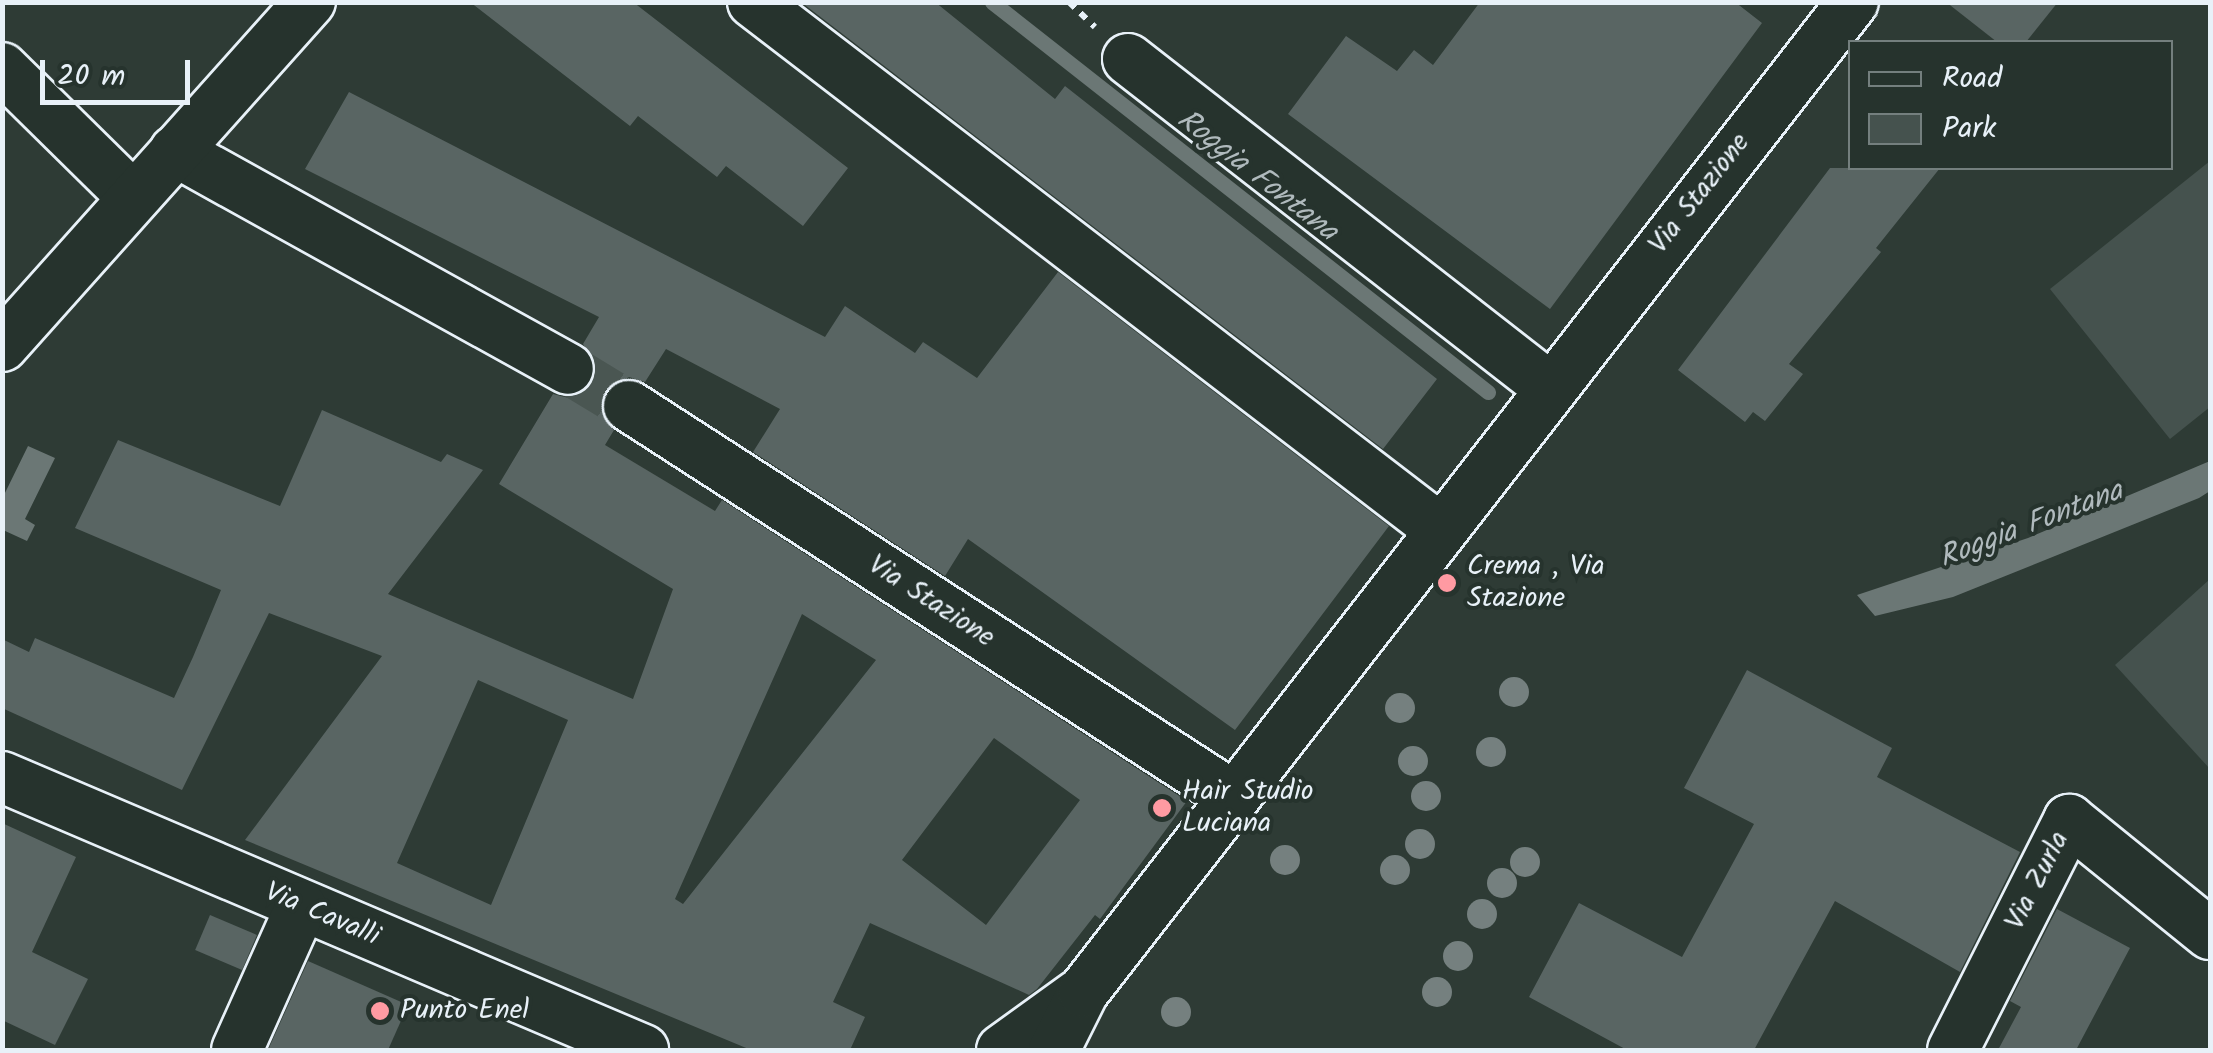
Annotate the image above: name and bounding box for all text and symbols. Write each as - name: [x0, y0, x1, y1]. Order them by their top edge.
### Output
- scale bar: [45, 40, 195, 102]
- legend: [1848, 40, 2173, 170]
- text: 20 m: [57, 53, 125, 101]
- text: Road: [1942, 55, 2002, 103]
- water label: Roggia Fontana: [1170, 102, 1344, 250]
- text: Park: [1942, 105, 1996, 153]
- street label: Via Stazione: [1642, 127, 1758, 261]
- water label: Roggia Fontana: [1934, 473, 2128, 577]
- street label: Via Stazione: [861, 549, 1001, 655]
- place label: Crema , Via Stazione: [1467, 550, 1605, 616]
- marker: Crema , Via Stazione: [1436, 572, 1458, 594]
- place label: Hair Studio Luciana: [1182, 775, 1314, 841]
- marker: Hair Studio Luciana: [1151, 797, 1173, 819]
- street label: Via Zurla: [1999, 826, 2077, 936]
- street label: Via Cavalli: [260, 876, 384, 954]
- place label: Punto Enel: [400, 994, 529, 1028]
- marker: Punto Enel: [369, 1000, 391, 1022]

